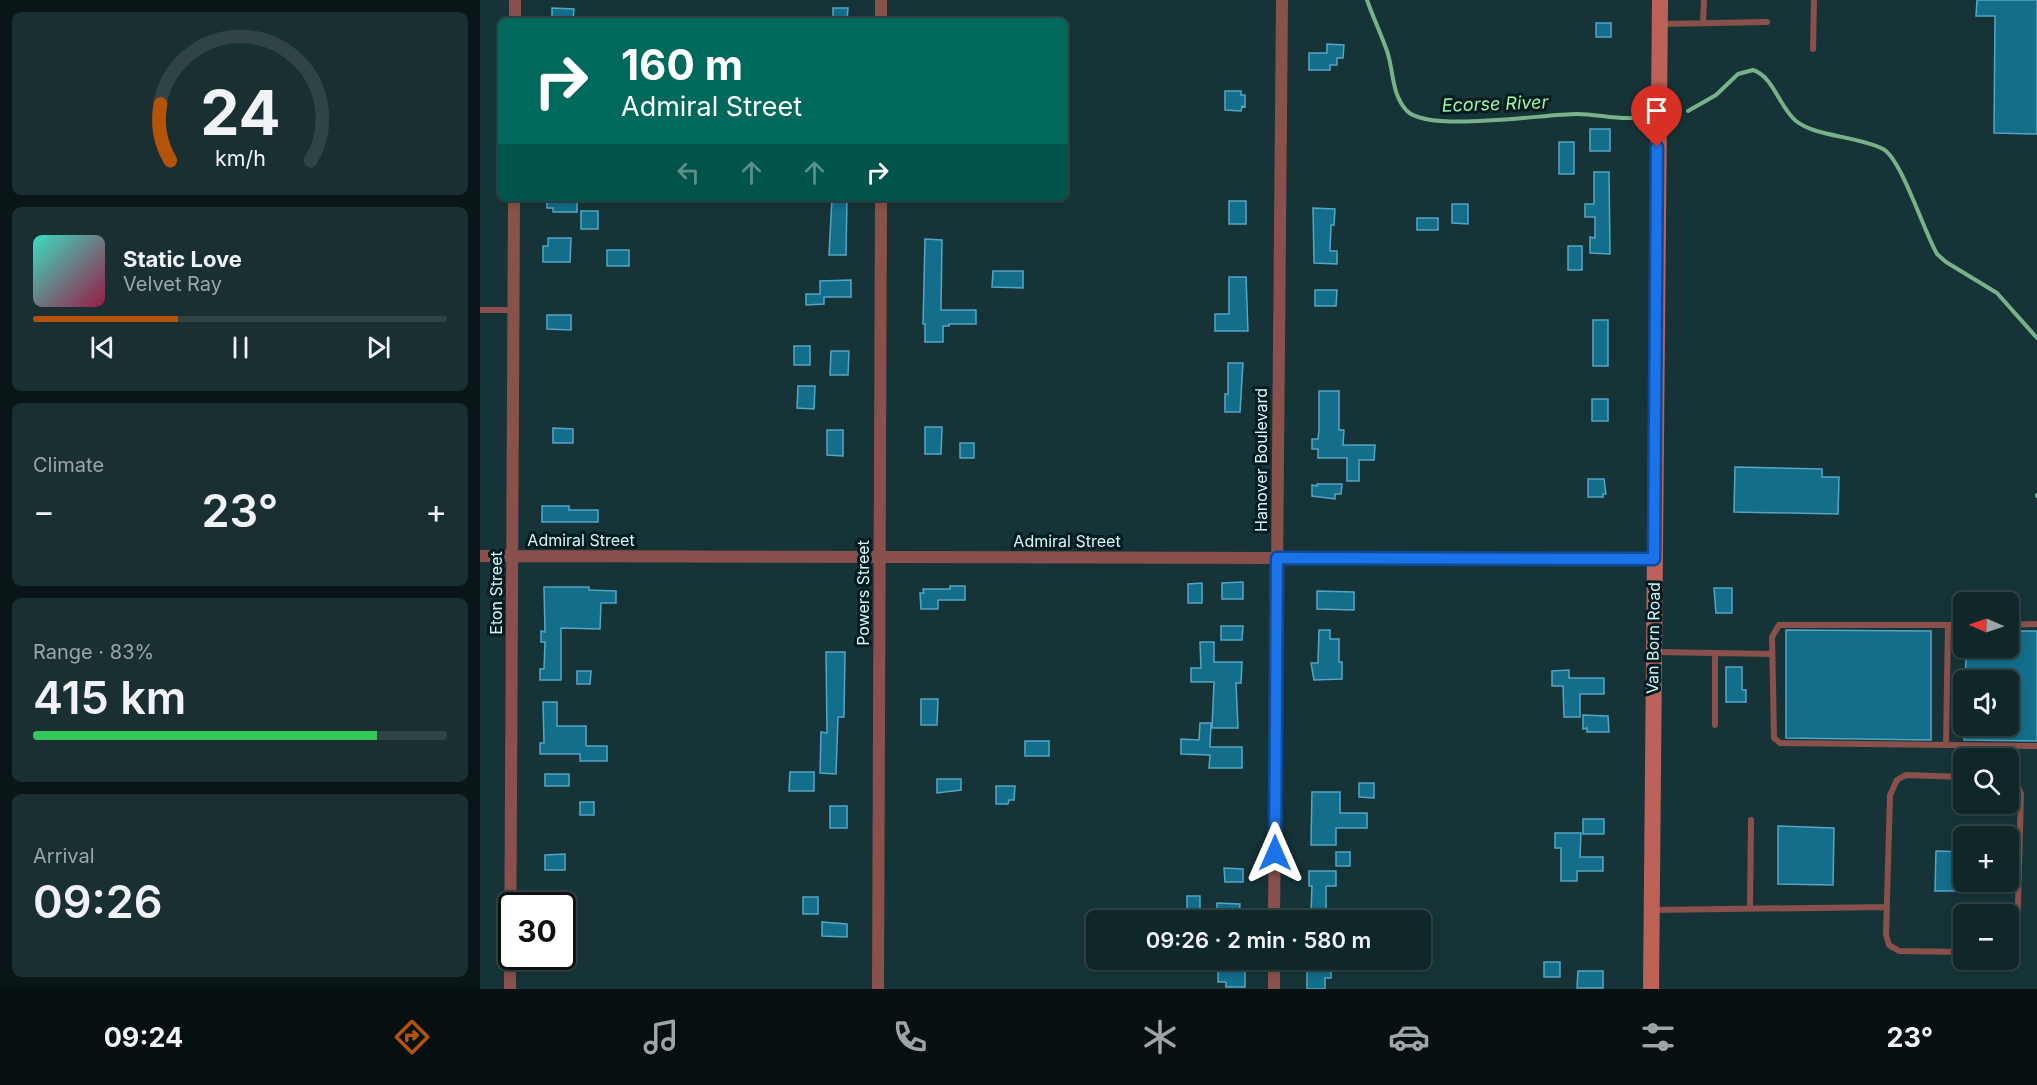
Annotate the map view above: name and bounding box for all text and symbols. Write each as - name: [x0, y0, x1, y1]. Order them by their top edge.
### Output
- text: 160 m: [621, 39, 743, 90]
- icon: right: [522, 42, 600, 120]
- text: 24: [200, 75, 280, 150]
- pin: [1631, 85, 1682, 147]
- text: Admiral Street: [621, 90, 802, 123]
- water label: Ecorse River: [1441, 91, 1550, 116]
- icon: arrive: [1640, 94, 1673, 127]
- text: km/h: [215, 145, 265, 171]
- icon: left: [672, 156, 705, 189]
- icon: ahead: [735, 156, 768, 189]
- icon: ahead: [798, 156, 831, 189]
- icon: right: [861, 156, 894, 189]
- text: Static Love: [123, 246, 242, 272]
- text: Velvet Ray: [123, 272, 222, 296]
- icon: previous: [86, 331, 119, 364]
- icon: pause: [224, 331, 257, 364]
- icon: next: [362, 331, 395, 364]
- street label: Hanover Boulevard: [1251, 388, 1271, 532]
- text: Climate: [33, 453, 104, 477]
- text: 23°: [202, 483, 278, 538]
- text: −: [33, 491, 55, 531]
- text: +: [425, 491, 447, 531]
- street label: Admiral Street: [527, 530, 635, 550]
- street label: Admiral Street: [1013, 531, 1121, 551]
- street label: Powers Street: [853, 540, 873, 646]
- street label: Eton Street: [486, 551, 506, 635]
- street label: Van Born Road: [1642, 582, 1664, 694]
- north arrow: [1953, 592, 2019, 658]
- map controls: [1953, 592, 2019, 970]
- text: Range · 83%: [33, 640, 154, 664]
- text: 415 km: [33, 670, 186, 725]
- button: sound: [1953, 670, 2019, 736]
- button: search: [1953, 748, 2019, 814]
- position arrow: [1243, 821, 1307, 885]
- button: +: [1953, 826, 2019, 892]
- text: Arrival: [33, 844, 95, 868]
- text: 09:26: [33, 874, 163, 929]
- speed limit sign: 30: [498, 892, 576, 970]
- button: −: [1953, 904, 2019, 970]
- text: 09:26 · 2 min · 580 m: [1146, 927, 1371, 953]
- icon: directions: [391, 1016, 433, 1058]
- icon: music: [640, 1016, 682, 1058]
- icon: phone: [889, 1016, 931, 1058]
- icon: climate: [1139, 1016, 1181, 1058]
- icon: car: [1388, 1016, 1430, 1058]
- icon: filters: [1637, 1016, 1679, 1058]
- text: 09:24: [104, 1021, 183, 1054]
- text: 23°: [1887, 1021, 1933, 1054]

